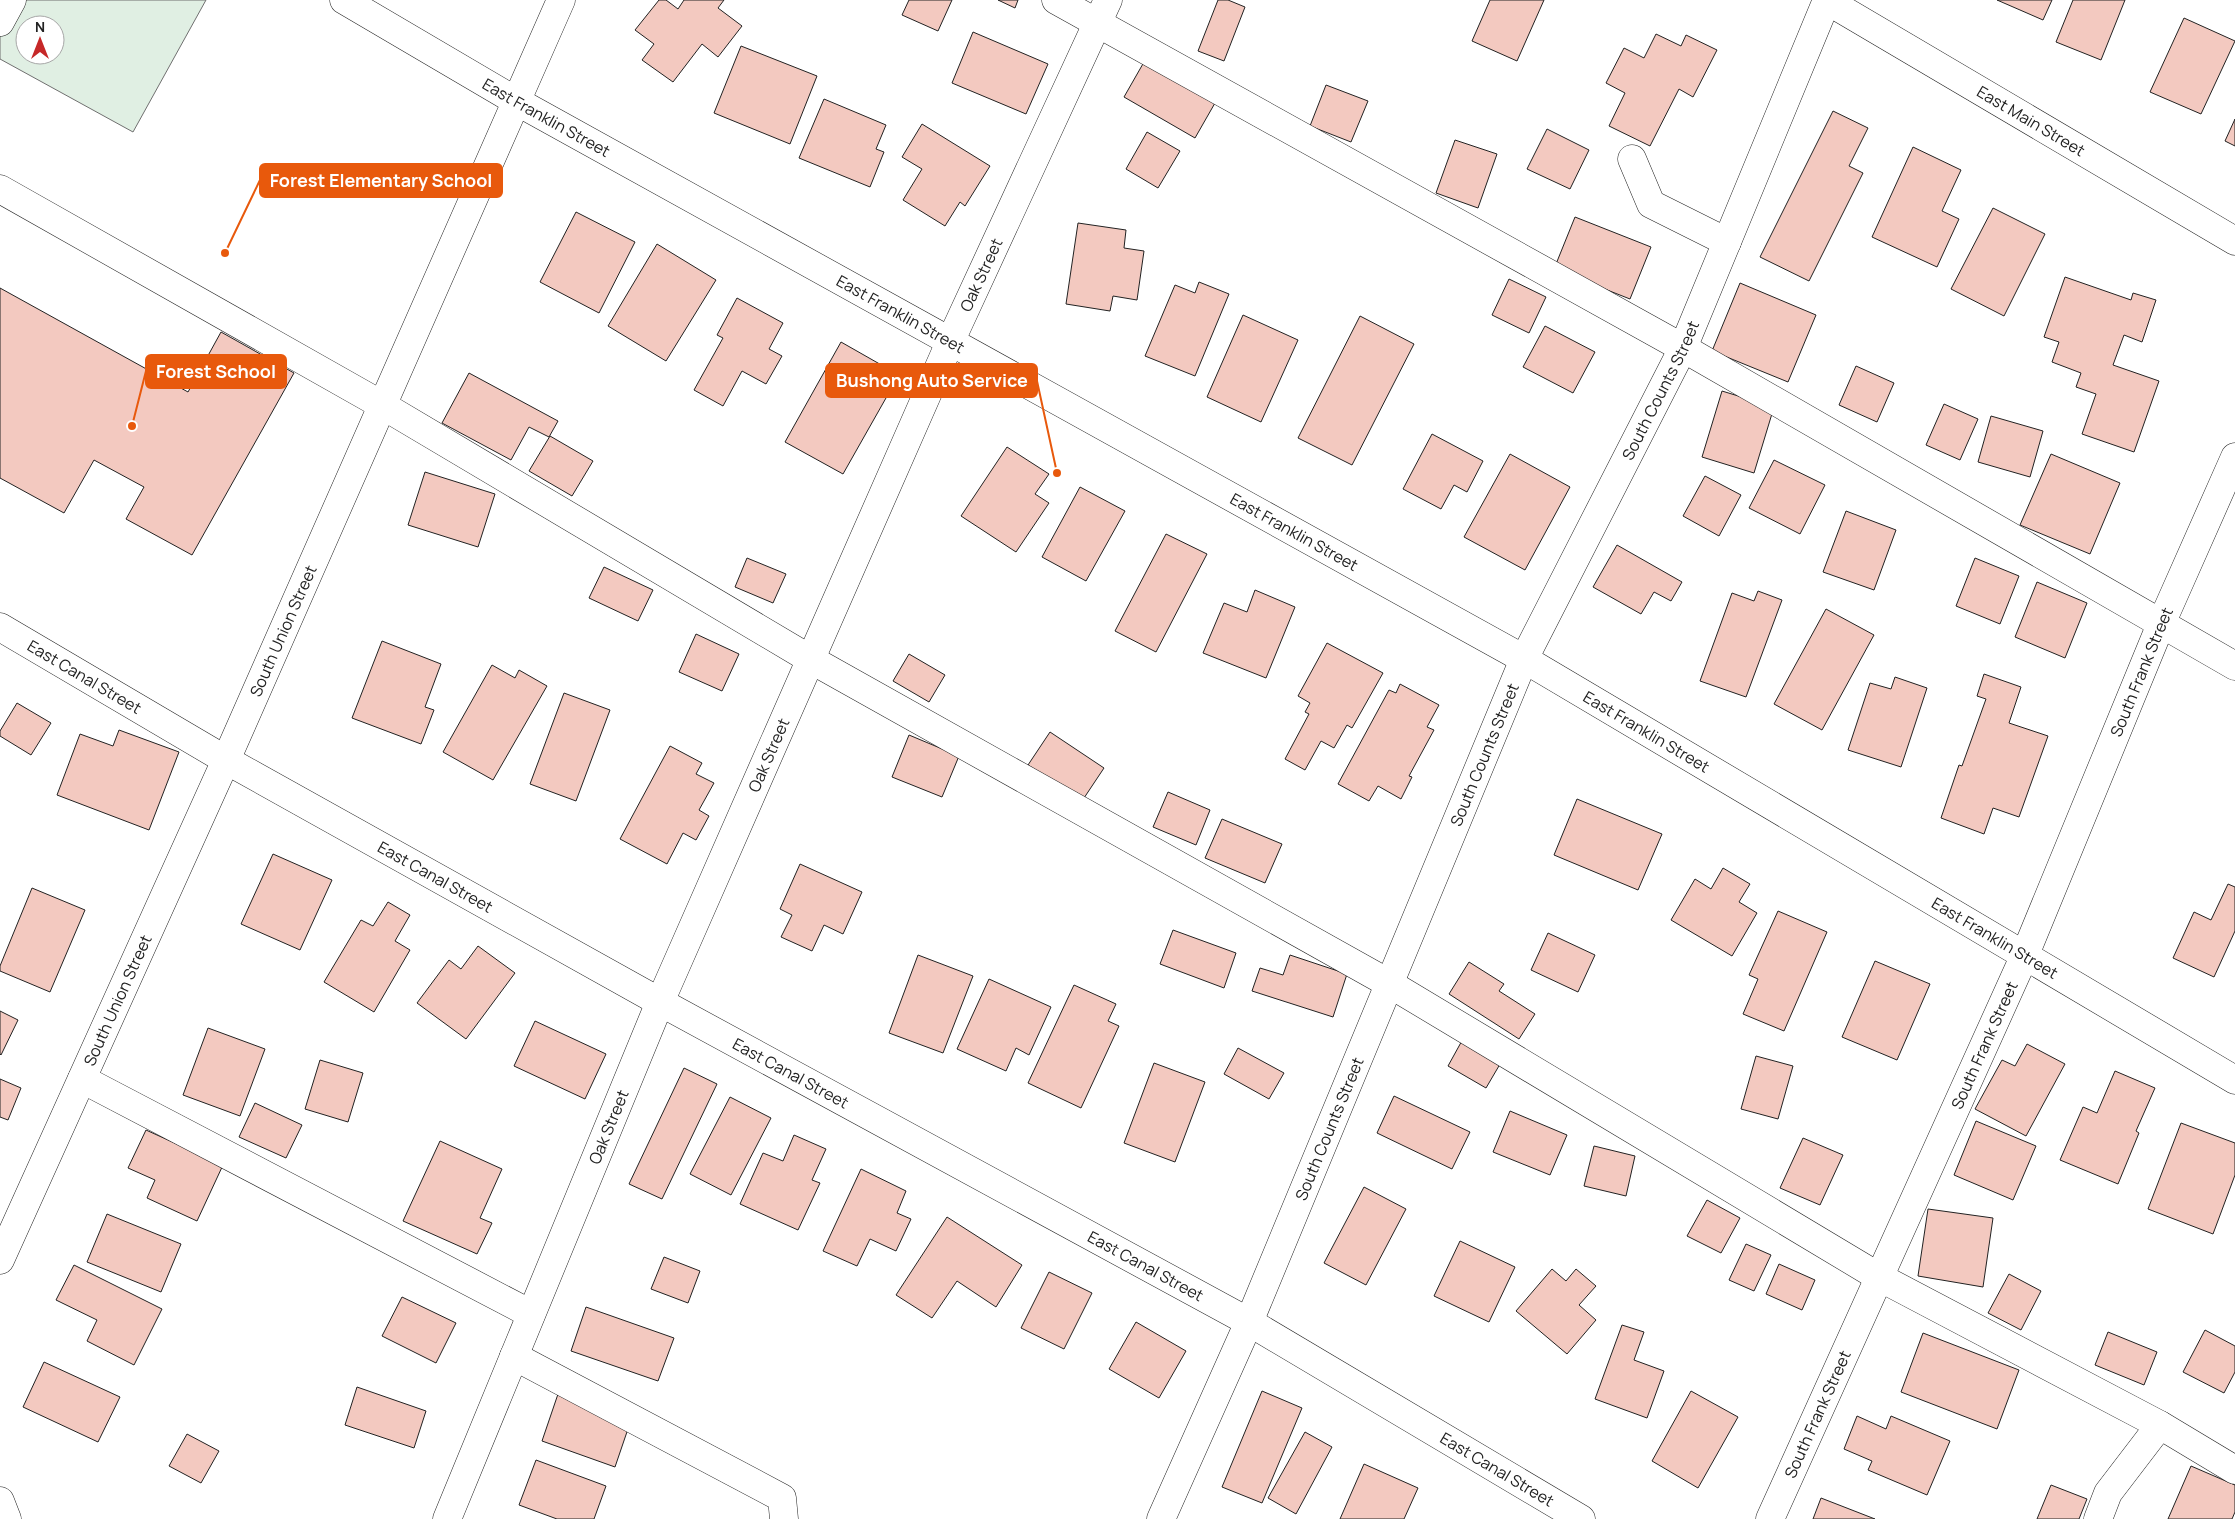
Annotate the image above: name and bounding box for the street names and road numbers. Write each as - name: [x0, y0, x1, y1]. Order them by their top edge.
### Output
- street label: East Franklin Street: [478, 73, 614, 162]
- street label: East Main Street: [1973, 80, 2089, 161]
- street label: Oak Street: [955, 235, 1008, 315]
- street label: East Franklin Street: [833, 270, 969, 358]
- street label: South Counts Street: [1617, 317, 1704, 464]
- street label: East Franklin Street: [1226, 488, 1362, 576]
- street label: South Union Street: [244, 561, 322, 700]
- street label: South Frank Street: [2105, 604, 2178, 740]
- street label: East Canal Street: [23, 635, 146, 719]
- street label: South Counts Street: [1445, 680, 1524, 830]
- street label: East Franklin Street: [1579, 686, 1714, 777]
- street label: Oak Street: [743, 715, 794, 795]
- street label: East Canal Street: [374, 836, 497, 918]
- street label: East Franklin Street: [1928, 892, 2062, 984]
- street label: South Union Street: [78, 931, 157, 1069]
- street label: South Frank Street: [1946, 978, 2023, 1113]
- street label: East Canal Street: [729, 1033, 853, 1113]
- street label: South Counts Street: [1290, 1054, 1369, 1204]
- street label: Oak Street: [583, 1086, 634, 1168]
- street label: East Canal Street: [1084, 1226, 1208, 1306]
- street label: South Frank Street: [1779, 1347, 1856, 1482]
- street label: East Canal Street: [1436, 1427, 1558, 1512]

